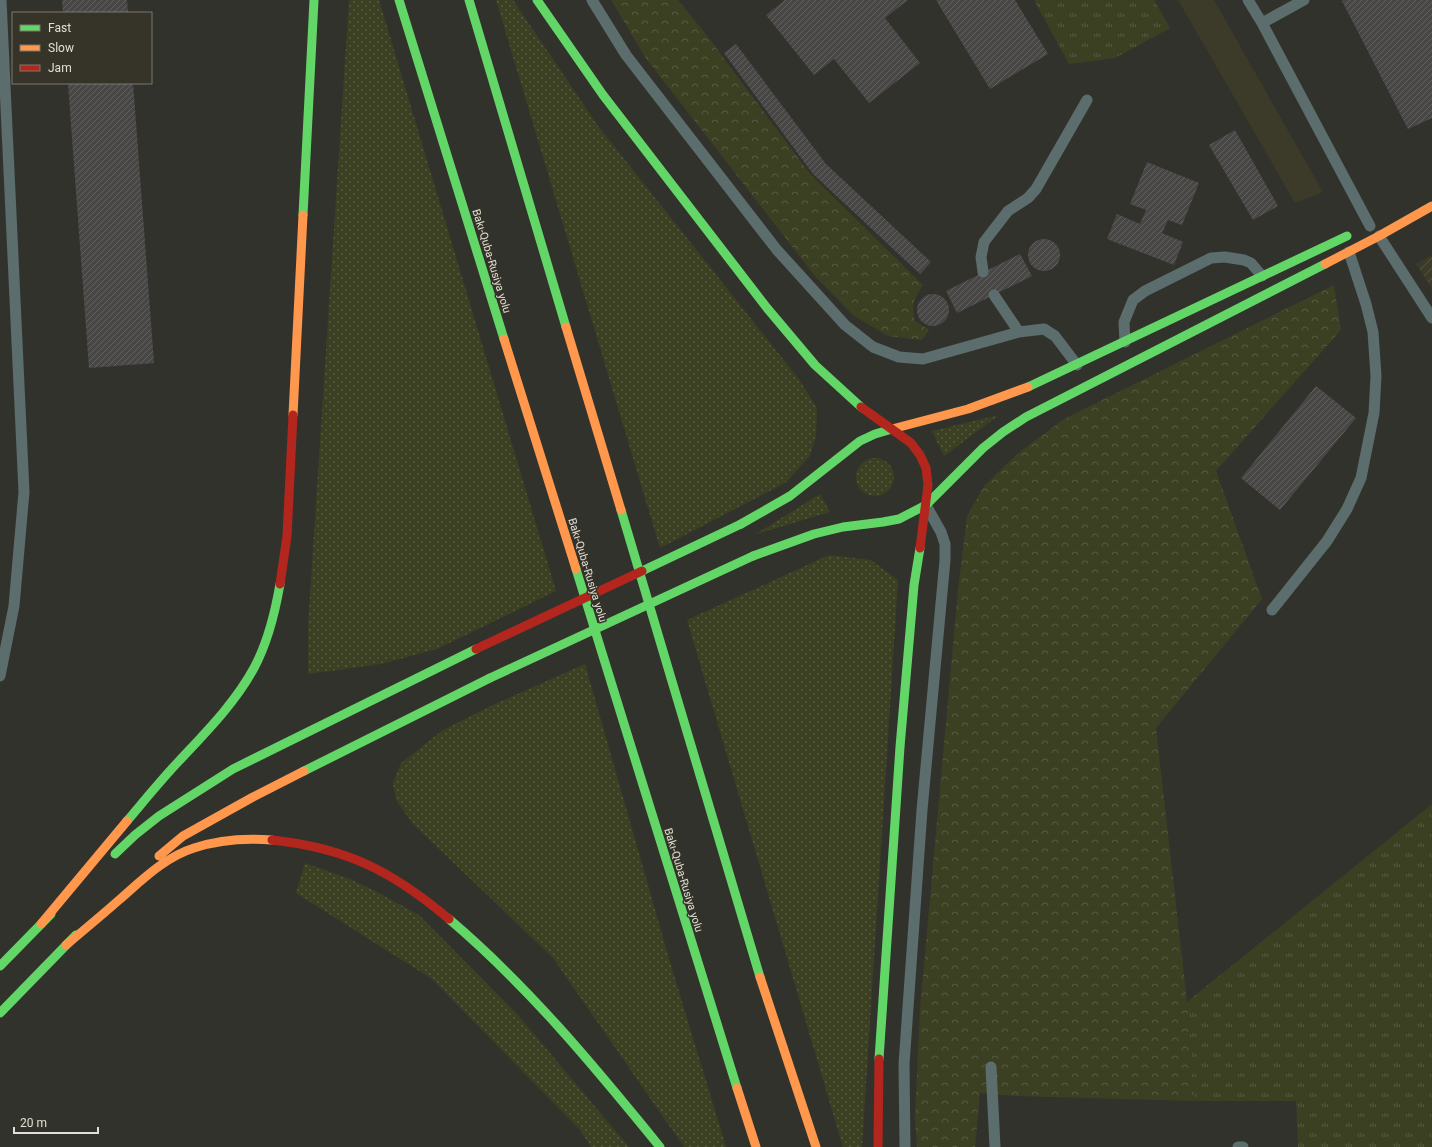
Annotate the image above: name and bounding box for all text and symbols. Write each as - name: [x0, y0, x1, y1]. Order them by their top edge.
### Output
- legend: [12, 12, 152, 84]
- text: Fast: [48, 21, 71, 35]
- text: Slow: [48, 41, 74, 55]
- text: Jam: [48, 61, 72, 75]
- street label: Bakı-Quba-Rusiya yolu: [469, 208, 514, 315]
- street label: Bakı-Quba-Rusiya yolu: [565, 517, 610, 624]
- street label: Bakı-Quba-Rusiya yolu: [661, 827, 706, 934]
- scale bar: [14, 1109, 98, 1135]
- text: 20 m: [20, 1116, 47, 1130]

